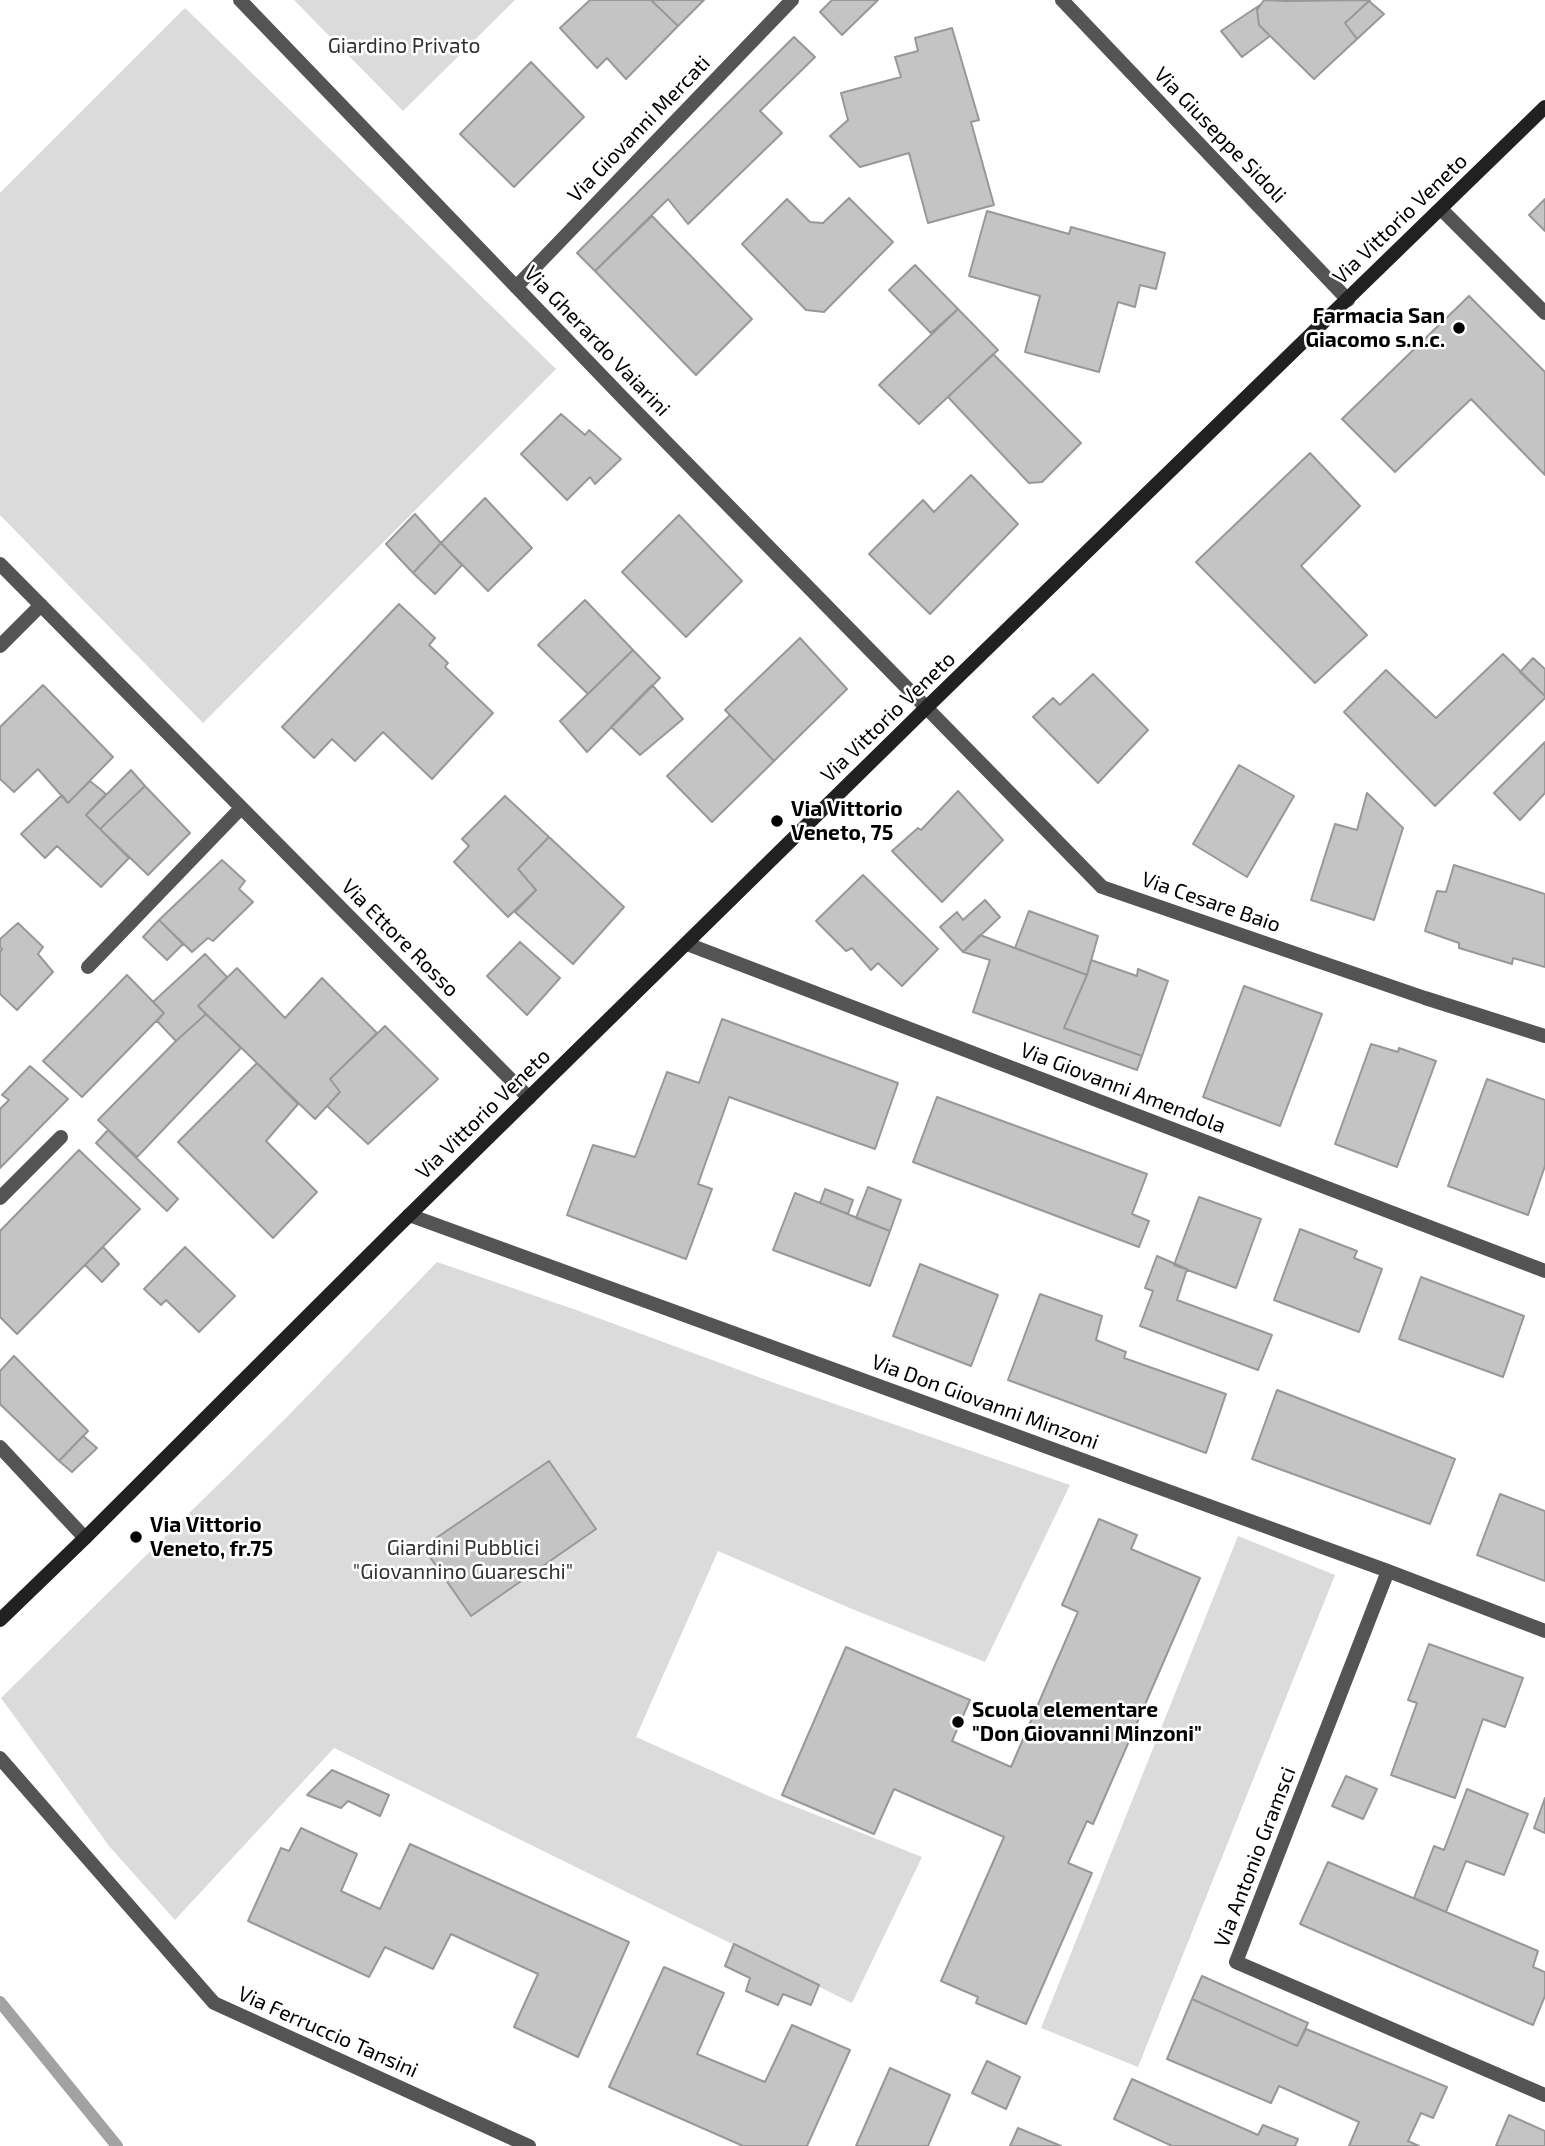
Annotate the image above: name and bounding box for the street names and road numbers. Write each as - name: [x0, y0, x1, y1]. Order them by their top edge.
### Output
- street label: Via Giovanni Mercati: [563, 50, 715, 208]
- street label: Via Giuseppe Sidoli: [1149, 62, 1291, 208]
- street label: Via Vittorio Veneto: [1328, 148, 1472, 290]
- street label: Via Gherardo Vaiarini: [519, 261, 675, 421]
- street label: Via Vittorio Veneto: [816, 646, 960, 788]
- street label: Via Cesare Baio: [1138, 866, 1284, 938]
- street label: Via Ettore Rosso: [336, 874, 464, 1002]
- street label: Via Giovanni Amendola: [1017, 1037, 1229, 1139]
- street label: Via Vittorio Veneto: [411, 1043, 555, 1185]
- street label: Via Don Giovanni Minzoni: [868, 1349, 1102, 1455]
- street label: Via Antonio Gramsci: [1209, 1763, 1301, 1951]
- street label: Via Ferruccio Tansini: [234, 1981, 422, 2083]

